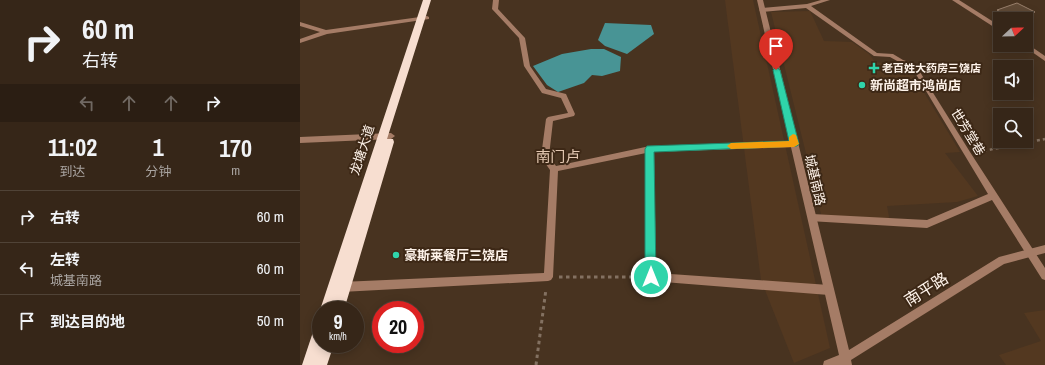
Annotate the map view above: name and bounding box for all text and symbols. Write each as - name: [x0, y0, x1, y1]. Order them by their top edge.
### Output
- text: 60 m: [82, 10, 134, 48]
- north arrow: [993, 12, 1033, 52]
- map controls: [993, 12, 1033, 148]
- icon: right: [16, 16, 68, 68]
- pin: [759, 29, 793, 70]
- icon: arrive: [765, 35, 787, 57]
- text: 右转: [82, 48, 118, 73]
- button: sound: [993, 60, 1033, 100]
- place label: 老百姓大药房三饶店: [882, 61, 981, 75]
- marker: 老百姓大药房三饶店: [869, 63, 879, 73]
- place label: 新尚超市鸿尚店: [870, 77, 961, 94]
- marker: 新尚超市鸿尚店: [857, 80, 867, 90]
- icon: left: [76, 92, 98, 114]
- icon: ahead: [118, 92, 140, 114]
- icon: ahead: [160, 92, 182, 114]
- icon: right: [202, 92, 224, 114]
- street label: 世芳堂巷: [947, 105, 989, 159]
- button: search: [993, 108, 1033, 148]
- street label: 龙塘大道: [346, 123, 378, 177]
- text: 11:02: [48, 131, 97, 163]
- text: 1: [153, 131, 164, 163]
- text: 170: [219, 132, 252, 164]
- district label: 南门卢: [535, 146, 581, 167]
- street label: 城基南路: [801, 153, 829, 207]
- text: m: [231, 162, 240, 179]
- text: 到达: [60, 163, 86, 180]
- text: 分钟: [145, 163, 171, 180]
- icon: right: [16, 206, 38, 228]
- text: 60 m: [257, 206, 284, 227]
- text: 右转: [50, 207, 80, 228]
- place label: 豪斯莱餐厅三饶店: [404, 247, 508, 264]
- text: 左转: [50, 249, 80, 270]
- marker: 豪斯莱餐厅三饶店: [391, 250, 401, 260]
- position arrow: [630, 256, 672, 298]
- icon: left: [16, 258, 38, 280]
- text: 60 m: [257, 258, 284, 279]
- street label: 南平路: [900, 267, 952, 311]
- text: 城基南路: [50, 272, 102, 289]
- speed limit sign: 20: [372, 301, 424, 353]
- text: 9: [333, 308, 343, 335]
- icon: arrive: [16, 310, 38, 332]
- text: 50 m: [257, 310, 284, 331]
- text: 到达目的地: [50, 311, 125, 332]
- text: km/h: [329, 330, 347, 343]

